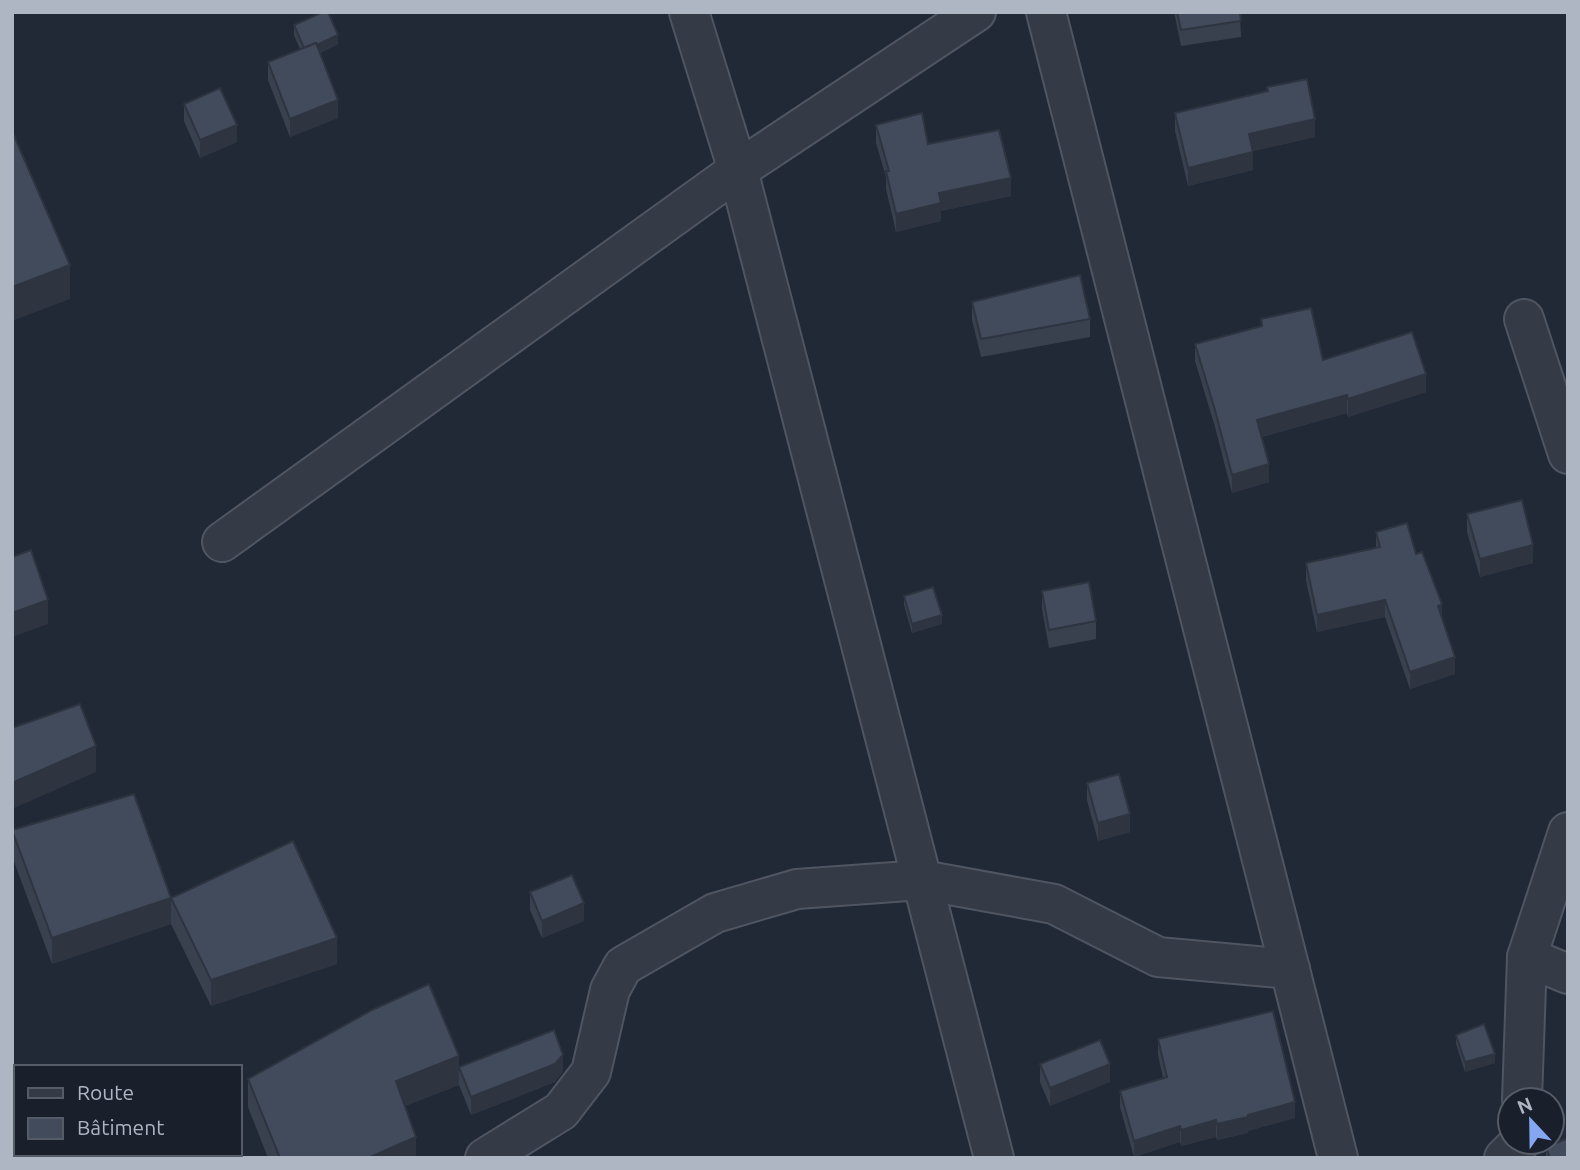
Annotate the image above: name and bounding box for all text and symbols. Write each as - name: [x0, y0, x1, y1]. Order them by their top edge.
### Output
- legend: [14, 1065, 242, 1156]
- text: Route: [77, 1080, 134, 1104]
- north arrow: [1496, 1086, 1566, 1156]
- text: N: [1514, 1092, 1535, 1118]
- text: Bâtiment: [77, 1115, 164, 1139]

